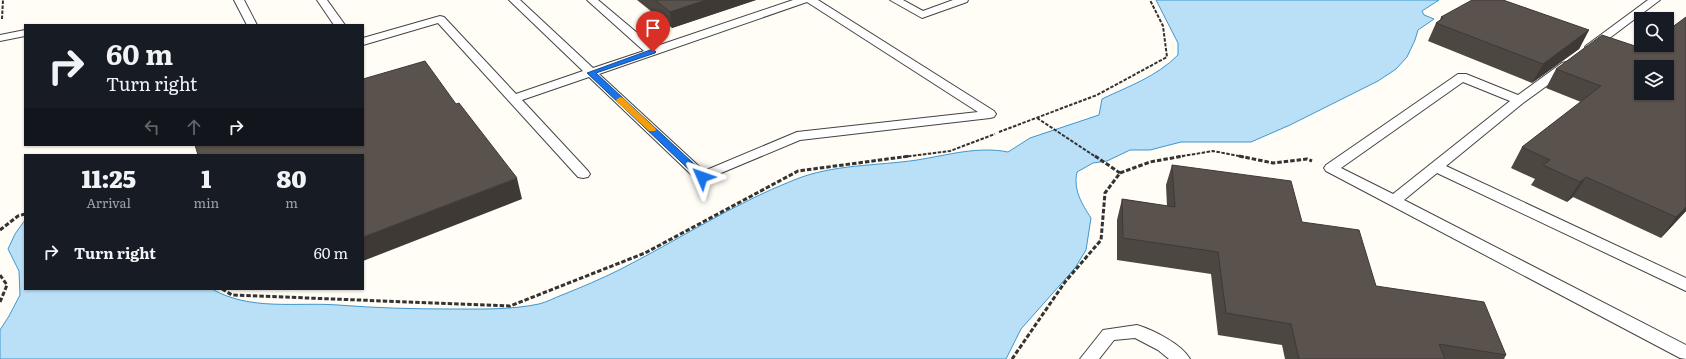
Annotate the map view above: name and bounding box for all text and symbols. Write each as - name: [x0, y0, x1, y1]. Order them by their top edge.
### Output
- pin: [636, 11, 670, 52]
- map controls: [1634, 12, 1674, 100]
- button: search: [1634, 12, 1674, 52]
- icon: arrive: [642, 17, 664, 39]
- text: 60 m: [106, 32, 173, 74]
- icon: right: [40, 40, 92, 92]
- button: layers: [1634, 60, 1674, 100]
- text: Turn right: [106, 70, 197, 97]
- icon: left: [141, 116, 163, 138]
- icon: ahead: [183, 116, 205, 138]
- icon: right: [225, 116, 247, 138]
- position arrow: [681, 156, 723, 198]
- text: 11:25: [81, 160, 136, 195]
- text: 1: [201, 160, 211, 195]
- text: 80: [277, 160, 307, 195]
- text: Arrival: [87, 193, 131, 212]
- text: min: [194, 193, 219, 212]
- text: m: [285, 193, 298, 212]
- icon: right: [40, 241, 62, 263]
- text: Turn right: [74, 241, 156, 264]
- text: 60 m: [314, 241, 348, 264]

